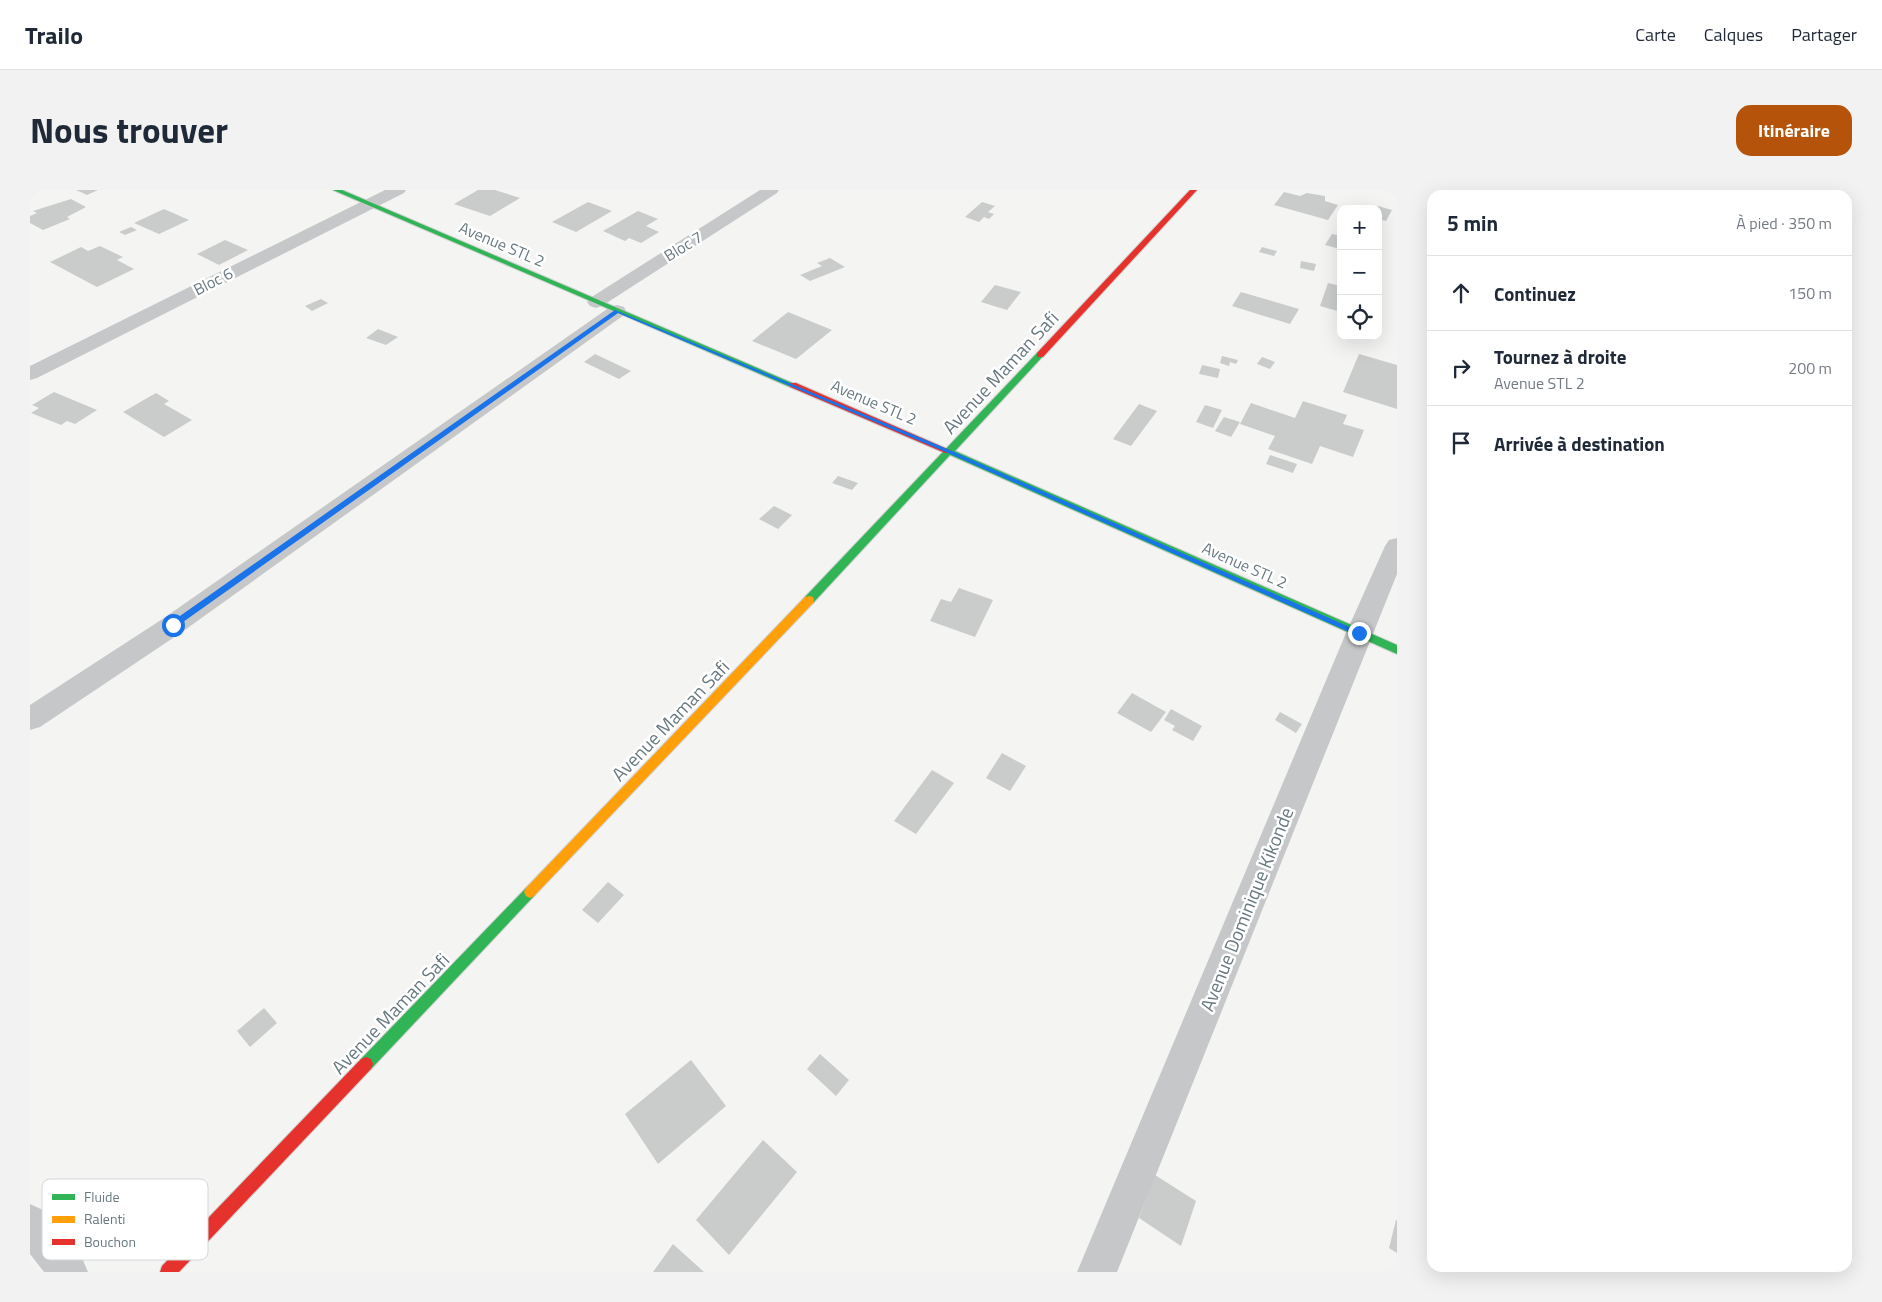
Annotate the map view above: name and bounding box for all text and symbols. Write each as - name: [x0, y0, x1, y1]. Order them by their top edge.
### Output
- text: Trailo: [25, 17, 83, 53]
- text: Carte: [1635, 21, 1676, 48]
- text: Calques: [1704, 21, 1763, 48]
- text: Partager: [1791, 21, 1857, 48]
- text: Nous trouver: [30, 103, 228, 157]
- button: Itinéraire: [1736, 105, 1852, 156]
- map controls: [1337, 205, 1382, 340]
- button: +: [1337, 205, 1382, 250]
- text: 5 min: [1447, 207, 1498, 239]
- text: À pied · 350 m: [1736, 211, 1832, 235]
- street label: Avenue STL 2: [456, 215, 548, 273]
- street label: Bloc 7: [659, 225, 707, 267]
- button: −: [1337, 250, 1382, 295]
- street label: Bloc 6: [189, 261, 237, 301]
- icon: ahead: [1447, 279, 1475, 307]
- text: Continuez: [1494, 279, 1576, 308]
- text: 150 m: [1788, 281, 1832, 305]
- button: locate: [1337, 295, 1382, 340]
- street label: Avenue Maman Safi: [935, 304, 1065, 440]
- text: Tournez à droite: [1494, 342, 1626, 371]
- icon: right: [1447, 354, 1475, 382]
- text: 200 m: [1788, 356, 1832, 380]
- text: Avenue STL 2: [1494, 371, 1585, 395]
- street label: Avenue STL 2: [828, 373, 920, 431]
- icon: arrive: [1447, 429, 1475, 457]
- text: Arrivée à destination: [1494, 429, 1665, 458]
- street label: Avenue STL 2: [1199, 536, 1291, 594]
- route start: [162, 614, 185, 637]
- route end: [1348, 622, 1371, 645]
- street label: Avenue Maman Safi: [604, 653, 736, 787]
- street label: Avenue Dominique Kikonde: [1192, 803, 1300, 1015]
- street label: Avenue Maman Safi: [324, 946, 456, 1080]
- legend: [42, 1179, 208, 1260]
- text: Fluide: [84, 1186, 120, 1207]
- text: Ralenti: [84, 1208, 125, 1229]
- text: Bouchon: [84, 1231, 136, 1252]

